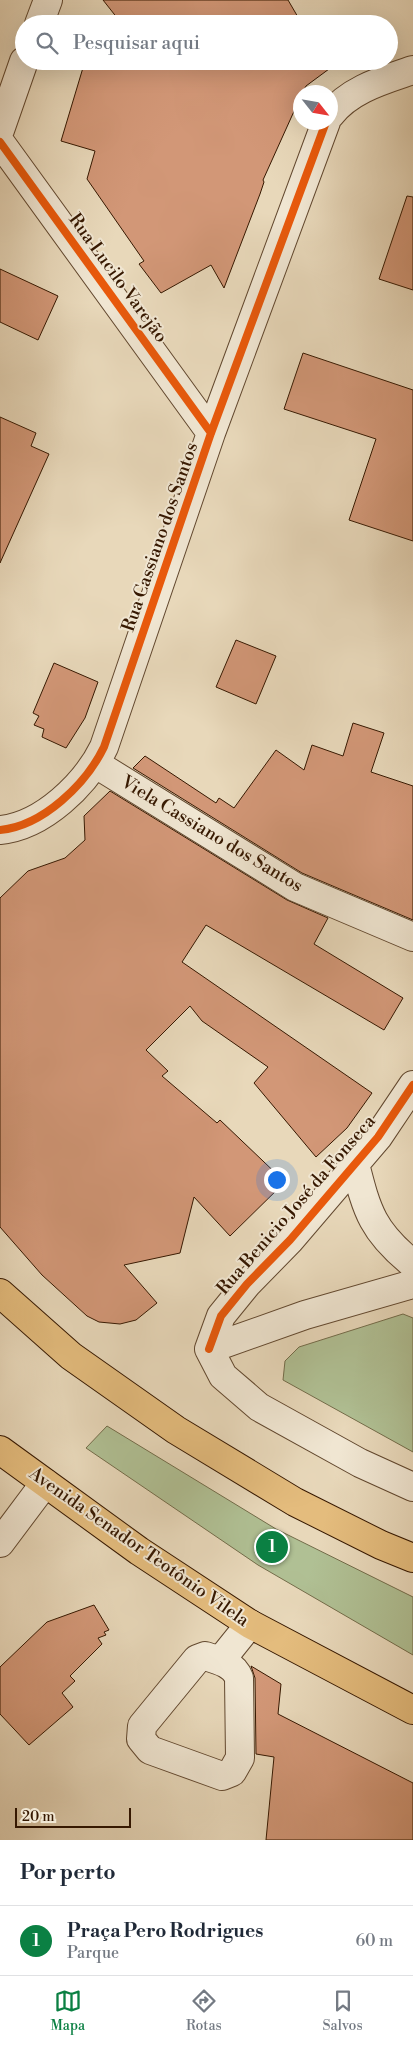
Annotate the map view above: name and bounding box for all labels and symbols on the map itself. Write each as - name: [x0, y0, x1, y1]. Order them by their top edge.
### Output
- north arrow: [293, 85, 338, 130]
- street label: Rua Lucilo Varejão: [63, 209, 173, 347]
- street label: Rua Cassiano dos Santos: [117, 439, 203, 635]
- street label: Viela Cassiano dos Santos: [116, 770, 307, 898]
- street label: Rua Benicio José da Fonseca: [212, 1110, 381, 1300]
- your location: [264, 1167, 290, 1193]
- street label: Avenida Senador Teotônio Vilela: [24, 1461, 254, 1633]
- pin: 1: [256, 1528, 288, 1566]
- scale bar: [15, 1805, 131, 1828]

